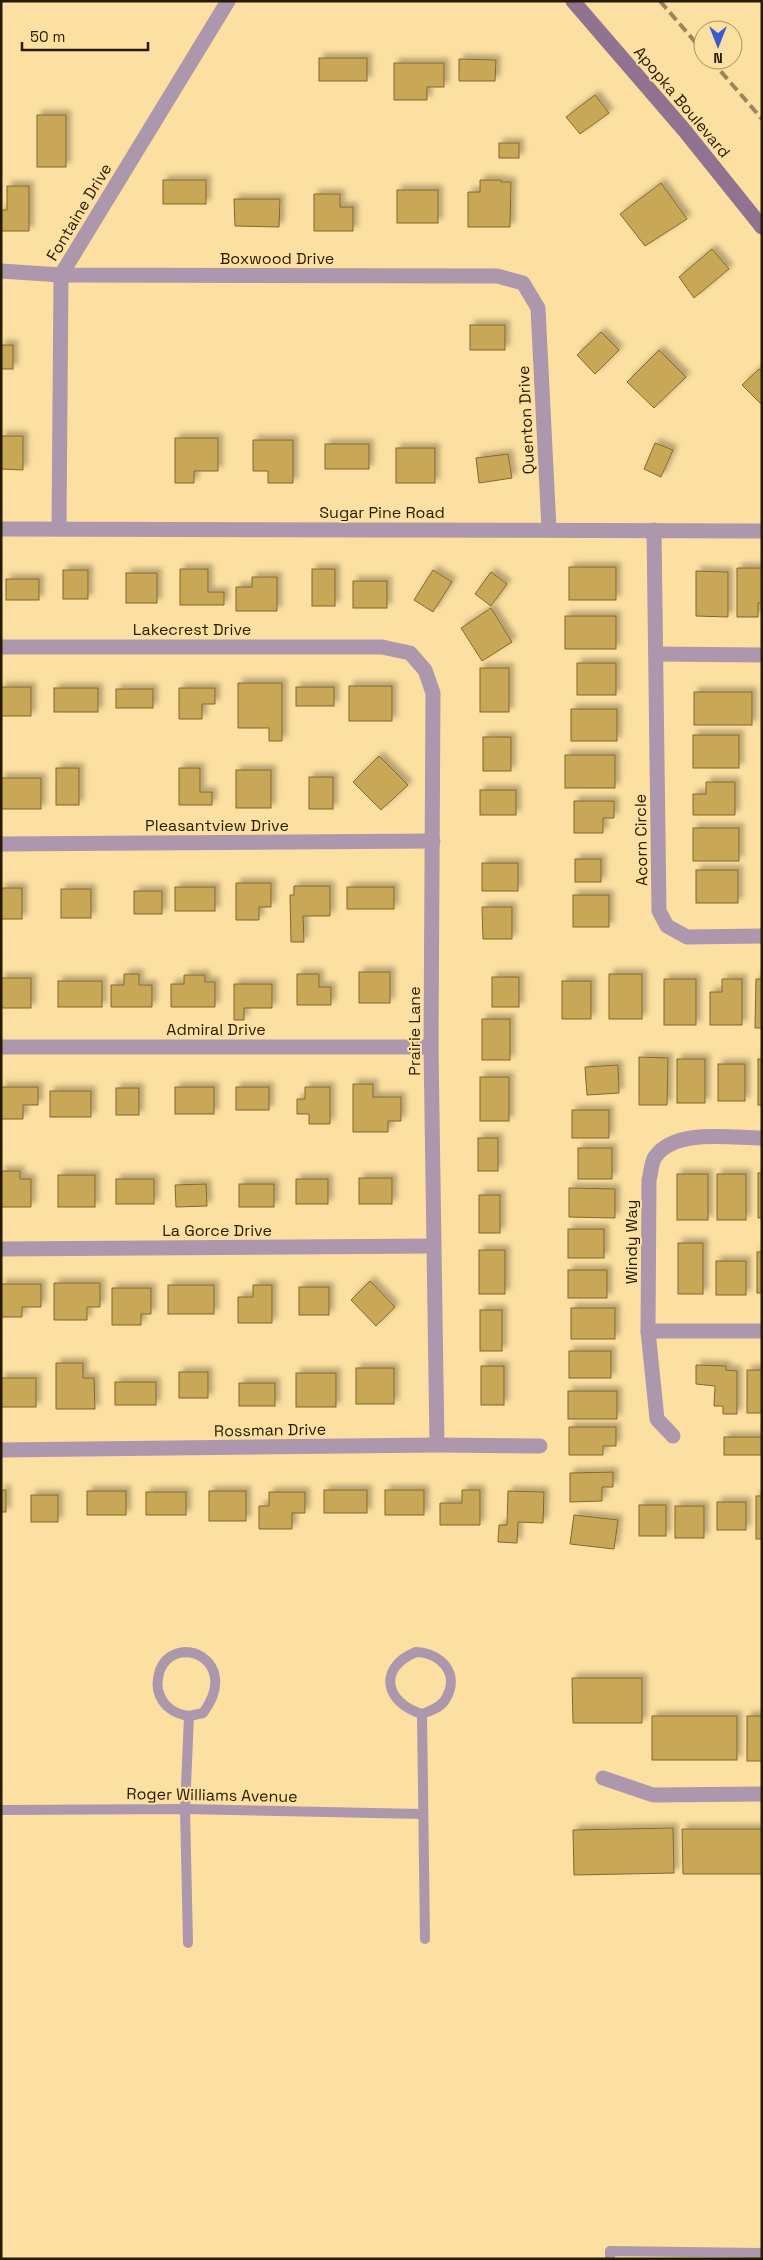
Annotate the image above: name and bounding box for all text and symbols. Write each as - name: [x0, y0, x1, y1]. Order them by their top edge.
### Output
- scale bar: [22, 20, 149, 52]
- north arrow: [693, 20, 743, 70]
- text: 50 m: [30, 27, 65, 46]
- street label: Apopka Boulevard: [629, 42, 735, 162]
- text: N: [713, 49, 723, 67]
- street label: Fontaine Drive: [42, 159, 116, 265]
- street label: Boxwood Drive: [220, 248, 334, 269]
- street label: Quenton Drive: [513, 365, 539, 475]
- street label: Sugar Pine Road: [319, 502, 445, 523]
- street label: Lakecrest Drive: [133, 619, 251, 640]
- street label: Acorn Circle: [630, 794, 652, 886]
- street label: Pleasantview Drive: [145, 815, 289, 836]
- street label: Prairie Lane: [404, 986, 425, 1076]
- street label: Admiral Drive: [166, 1019, 266, 1040]
- street label: Windy Way: [621, 1200, 642, 1284]
- street label: La Gorce Drive: [162, 1220, 272, 1241]
- street label: Rossman Drive: [214, 1419, 326, 1441]
- street label: Roger Williams Avenue: [126, 1783, 298, 1807]

